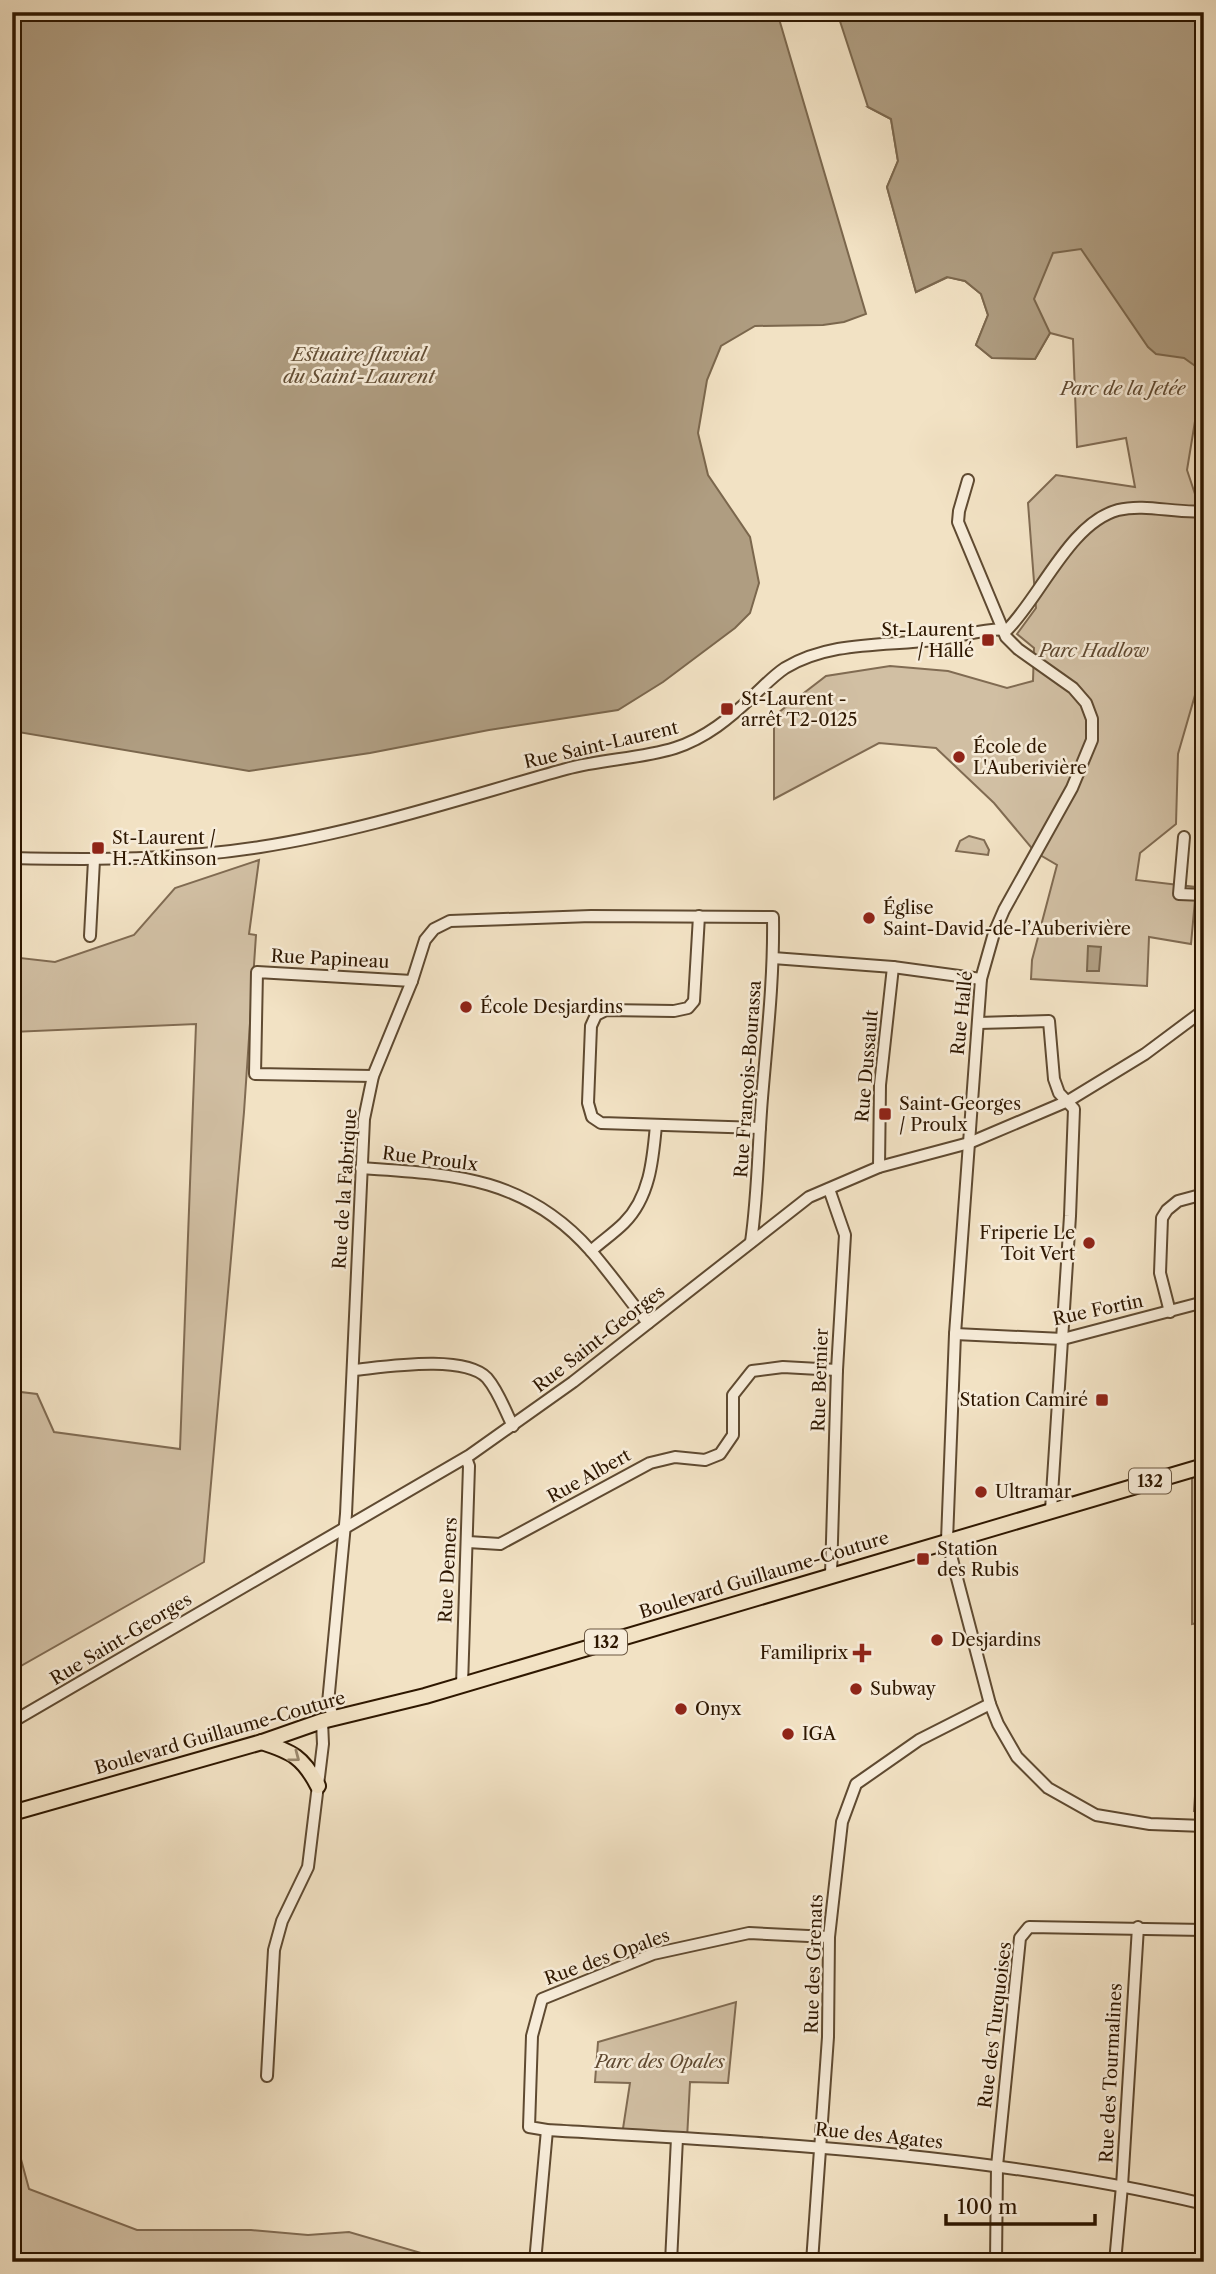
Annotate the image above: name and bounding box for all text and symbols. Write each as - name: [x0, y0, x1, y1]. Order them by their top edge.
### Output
- water label: Estuaire fluvial du Saint-Laurent: [283, 343, 436, 388]
- park label: Parc de la Jetée: [1058, 378, 1187, 400]
- place label: St-Laurent / Hallé: [881, 619, 975, 662]
- marker: St-Laurent / Hallé: [980, 632, 996, 648]
- park label: Parc Hadlow: [1037, 640, 1149, 662]
- place label: St-Laurent - arrêt T2-0125: [741, 688, 857, 731]
- marker: St-Laurent - arrêt T2-0125: [719, 701, 735, 717]
- street label: Rue Saint-Laurent: [522, 716, 681, 773]
- place label: École de L'Auberivière: [973, 735, 1087, 779]
- marker: École de L'Auberivière: [951, 749, 967, 765]
- place label: St-Laurent / H.-Atkinson: [112, 827, 217, 870]
- marker: St-Laurent / H.-Atkinson: [90, 840, 106, 856]
- place label: Église Saint-David-de-l’Auberivière: [883, 896, 1131, 940]
- marker: Église Saint-David-de-l’Auberivière: [861, 910, 877, 926]
- street label: Rue Papineau: [270, 945, 390, 973]
- street label: Rue Hallé: [947, 970, 977, 1056]
- street label: Rue François-Bourassa: [730, 979, 766, 1179]
- place label: École Desjardins: [480, 995, 623, 1018]
- marker: École Desjardins: [458, 999, 474, 1015]
- street label: Rue Dussault: [851, 1008, 883, 1123]
- place label: Saint-Georges / Proulx: [899, 1093, 1021, 1136]
- marker: Saint-Georges / Proulx: [877, 1106, 893, 1122]
- street label: Rue de la Fabrique: [328, 1108, 362, 1270]
- street label: Rue Proulx: [381, 1142, 480, 1176]
- place label: Friperie Le Toit Vert: [979, 1222, 1076, 1265]
- marker: Friperie Le Toit Vert: [1081, 1235, 1097, 1251]
- street label: Rue Saint-Georges: [529, 1281, 669, 1397]
- street label: Rue Fortin: [1051, 1290, 1145, 1330]
- street label: Rue Bernier: [807, 1327, 833, 1432]
- place label: Station Camiré: [959, 1389, 1088, 1411]
- marker: Station Camiré: [1094, 1392, 1110, 1408]
- street label: Rue Albert: [543, 1444, 635, 1508]
- road number: 132: [1129, 1469, 1171, 1494]
- place label: Ultramar: [995, 1481, 1072, 1503]
- marker: Ultramar: [973, 1484, 989, 1500]
- street label: Rue Demers: [434, 1516, 462, 1624]
- street label: Boulevard Guillaume-Couture: [637, 1526, 891, 1624]
- place label: Station des Rubis: [937, 1538, 1019, 1581]
- marker: Station des Rubis: [915, 1551, 931, 1567]
- street label: Rue Saint-Georges: [46, 1588, 196, 1690]
- place label: Desjardins: [951, 1629, 1041, 1651]
- road number: 132: [585, 1630, 627, 1654]
- marker: Desjardins: [929, 1632, 945, 1648]
- place label: Familiprix: [760, 1642, 849, 1664]
- marker: Familiprix: [854, 1645, 870, 1661]
- place label: Subway: [870, 1678, 937, 1700]
- marker: Subway: [848, 1681, 864, 1697]
- street label: Boulevard Guillaume-Couture: [92, 1687, 348, 1779]
- place label: Onyx: [695, 1698, 742, 1720]
- marker: Onyx: [673, 1701, 689, 1717]
- place label: IGA: [802, 1723, 837, 1745]
- marker: IGA: [780, 1726, 796, 1742]
- one-way arrow: [288, 1749, 300, 1762]
- street label: Rue des Grenats: [801, 1894, 827, 2034]
- street label: Rue des Opales: [541, 1924, 673, 1990]
- street label: Rue des Turquoises: [974, 1940, 1016, 2110]
- street label: Rue des Tourmalines: [1095, 1983, 1127, 2163]
- park label: Parc des Opales: [593, 2051, 725, 2073]
- street label: Rue des Agates: [814, 2118, 944, 2154]
- scale bar: [946, 2183, 1095, 2227]
- text: 100 m: [957, 2194, 1018, 2219]

